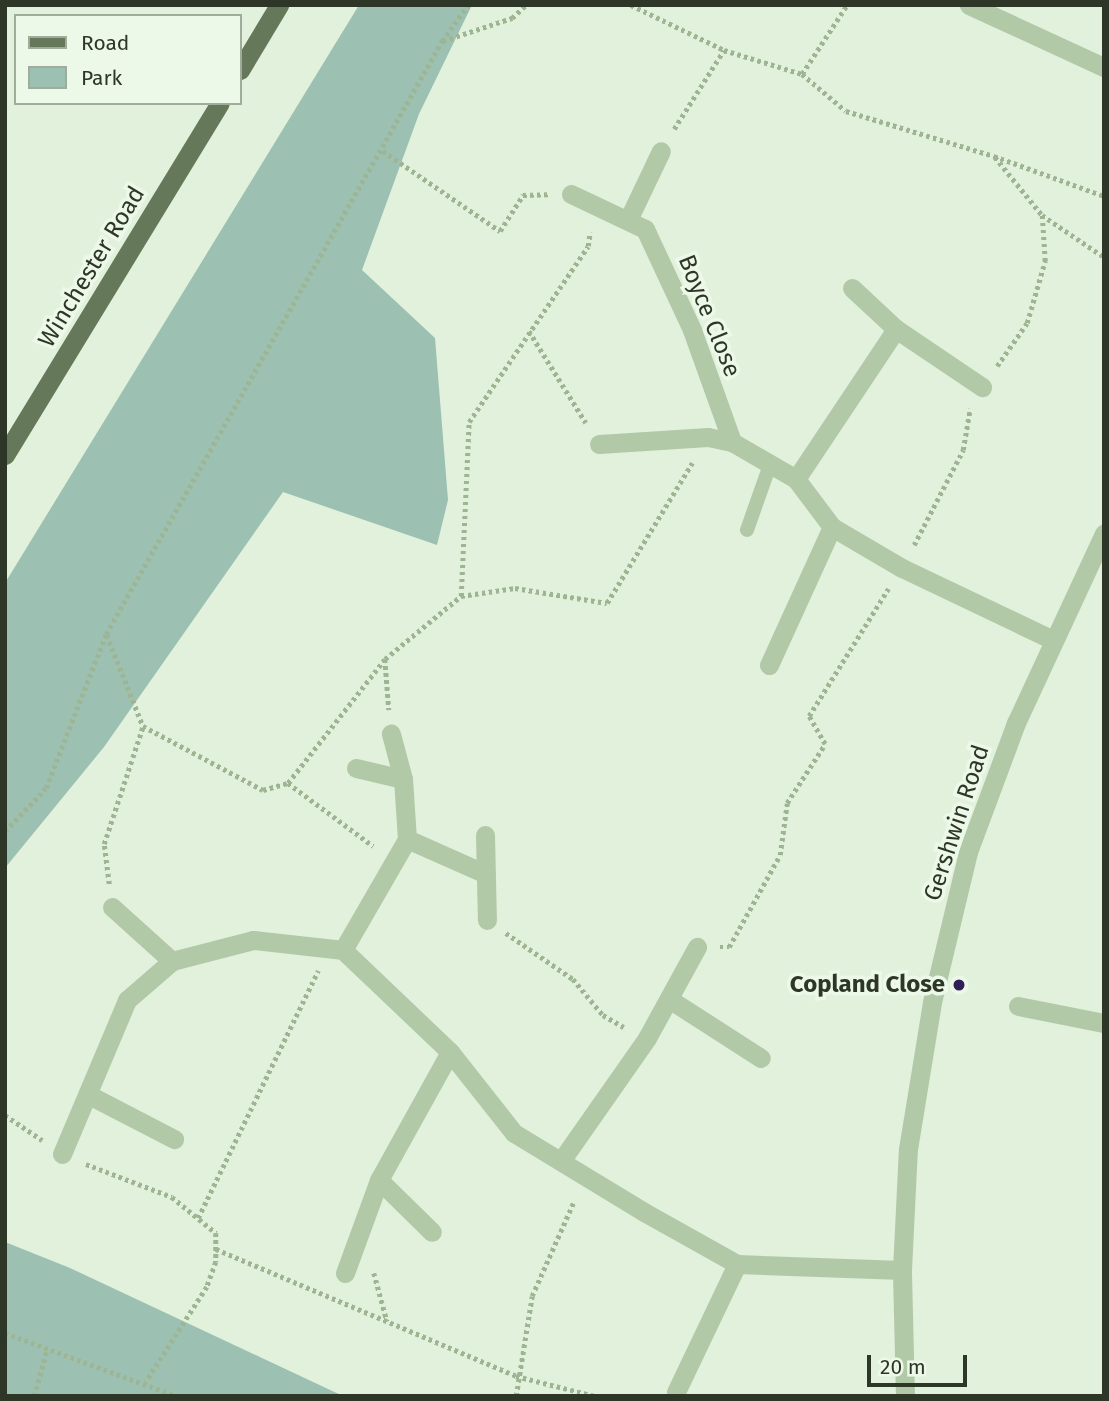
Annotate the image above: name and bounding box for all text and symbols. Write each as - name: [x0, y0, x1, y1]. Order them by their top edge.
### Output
- legend: [14, 14, 242, 105]
- text: Road: [81, 30, 129, 56]
- text: Park: [81, 65, 122, 91]
- street label: Winchester Road: [33, 181, 151, 353]
- street label: Boyce Close: [671, 251, 747, 381]
- street label: Gershwin Road: [918, 741, 996, 905]
- place label: Copland Close: [790, 971, 945, 999]
- marker: Copland Close: [951, 977, 967, 993]
- scale bar: [871, 1342, 971, 1386]
- text: 20 m: [880, 1354, 926, 1380]

